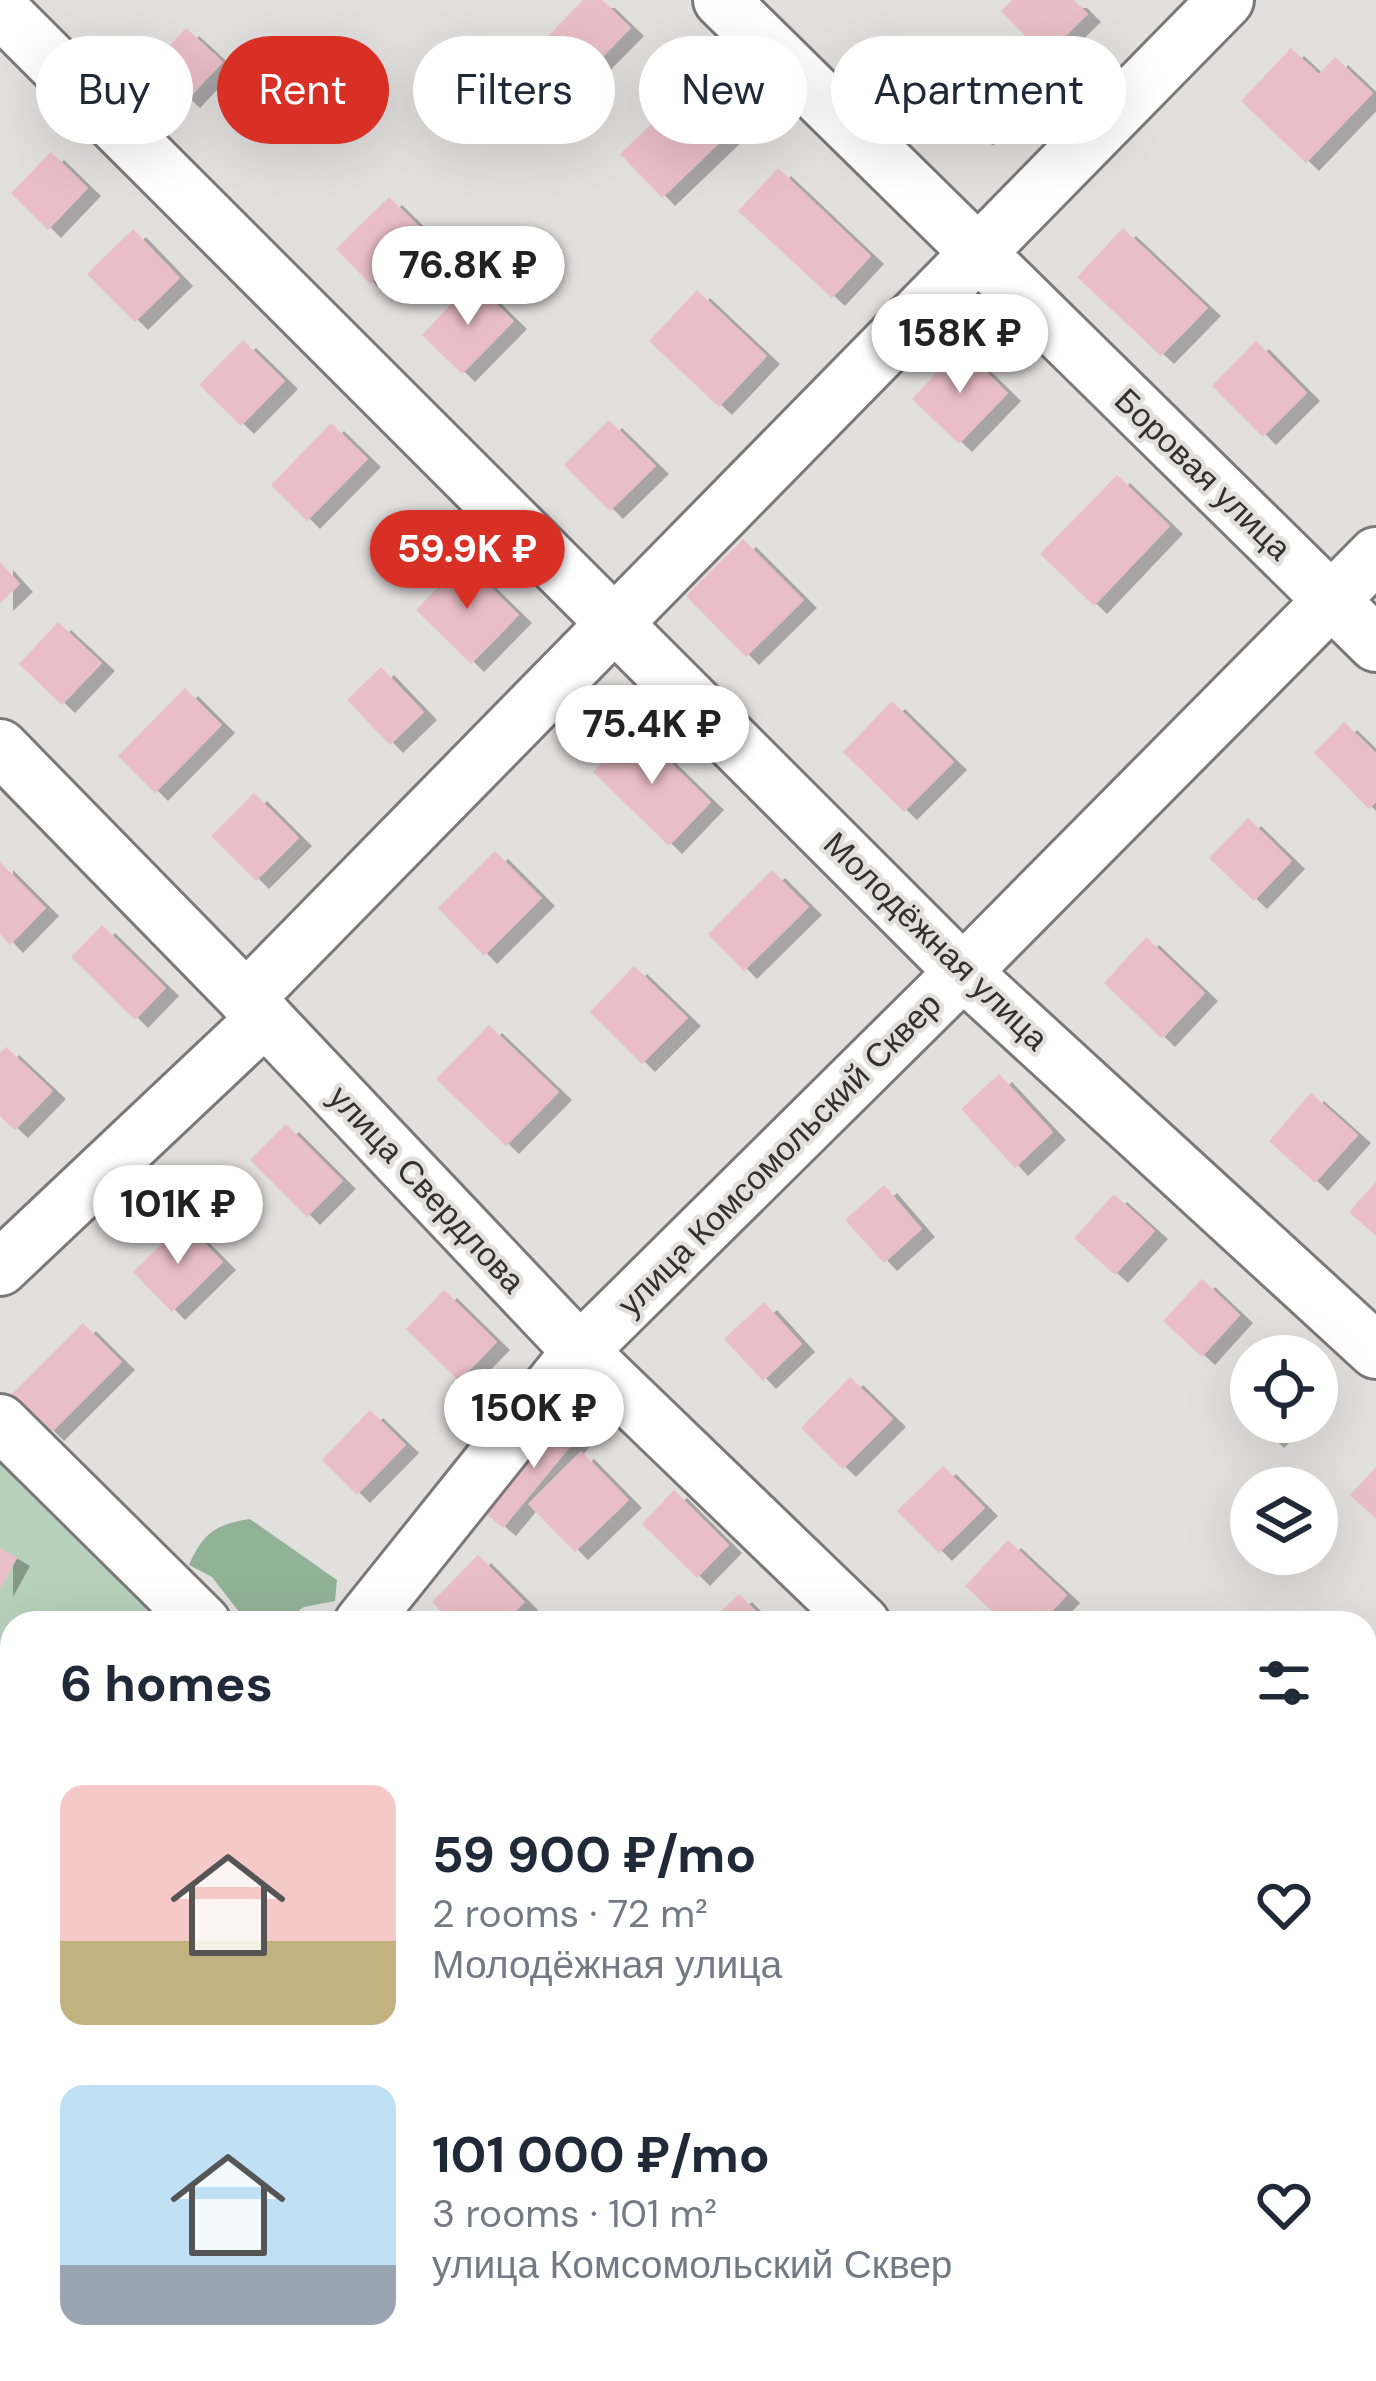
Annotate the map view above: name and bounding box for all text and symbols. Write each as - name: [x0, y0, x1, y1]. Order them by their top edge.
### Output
- chip: Buy: [36, 36, 193, 144]
- chip: Rent: [217, 36, 389, 144]
- chip: Filters: [413, 36, 615, 144]
- chip: New: [639, 36, 807, 144]
- chip: Apartment: [831, 36, 1126, 144]
- pin: 76.8K ₽: [357, 226, 579, 328]
- text: 76.8K ₽: [399, 239, 537, 290]
- pin: 158K ₽: [862, 294, 1058, 396]
- text: 158K ₽: [898, 307, 1022, 358]
- street label: Боровая улица: [1105, 379, 1301, 570]
- pin: 59.9K ₽: [356, 510, 578, 612]
- text: 59.9K ₽: [397, 523, 537, 574]
- pin: 75.4K ₽: [541, 685, 763, 787]
- text: 75.4K ₽: [582, 698, 722, 749]
- street label: Молодёжная улица: [814, 823, 1058, 1060]
- street label: улица Комсомольский Сквер: [608, 983, 950, 1325]
- street label: улица Свердлова: [319, 1076, 535, 1303]
- pin: 101K ₽: [80, 1165, 276, 1267]
- text: 101K ₽: [120, 1178, 236, 1229]
- map controls: [1230, 1335, 1338, 1575]
- button: locate: [1230, 1335, 1338, 1443]
- pin: 150K ₽: [436, 1369, 632, 1471]
- text: 150K ₽: [471, 1382, 597, 1433]
- button: layers: [1230, 1467, 1338, 1575]
- text: 6 homes: [60, 1650, 273, 1717]
- icon: filters: [1251, 1650, 1317, 1716]
- text: 59 900 ₽/mo: [432, 1821, 756, 1888]
- icon: home: [156, 1833, 300, 1977]
- icon: heart: [1251, 1872, 1317, 1938]
- text: 2 rooms · 72 m²: [432, 1888, 708, 1939]
- text: Молодёжная улица: [432, 1939, 782, 1990]
- text: 101 000 ₽/mo: [432, 2121, 770, 2188]
- icon: home: [156, 2133, 300, 2277]
- icon: heart: [1251, 2172, 1317, 2238]
- text: 3 rooms · 101 m²: [432, 2188, 717, 2239]
- text: улица Комсомольский Сквер: [432, 2239, 953, 2290]

